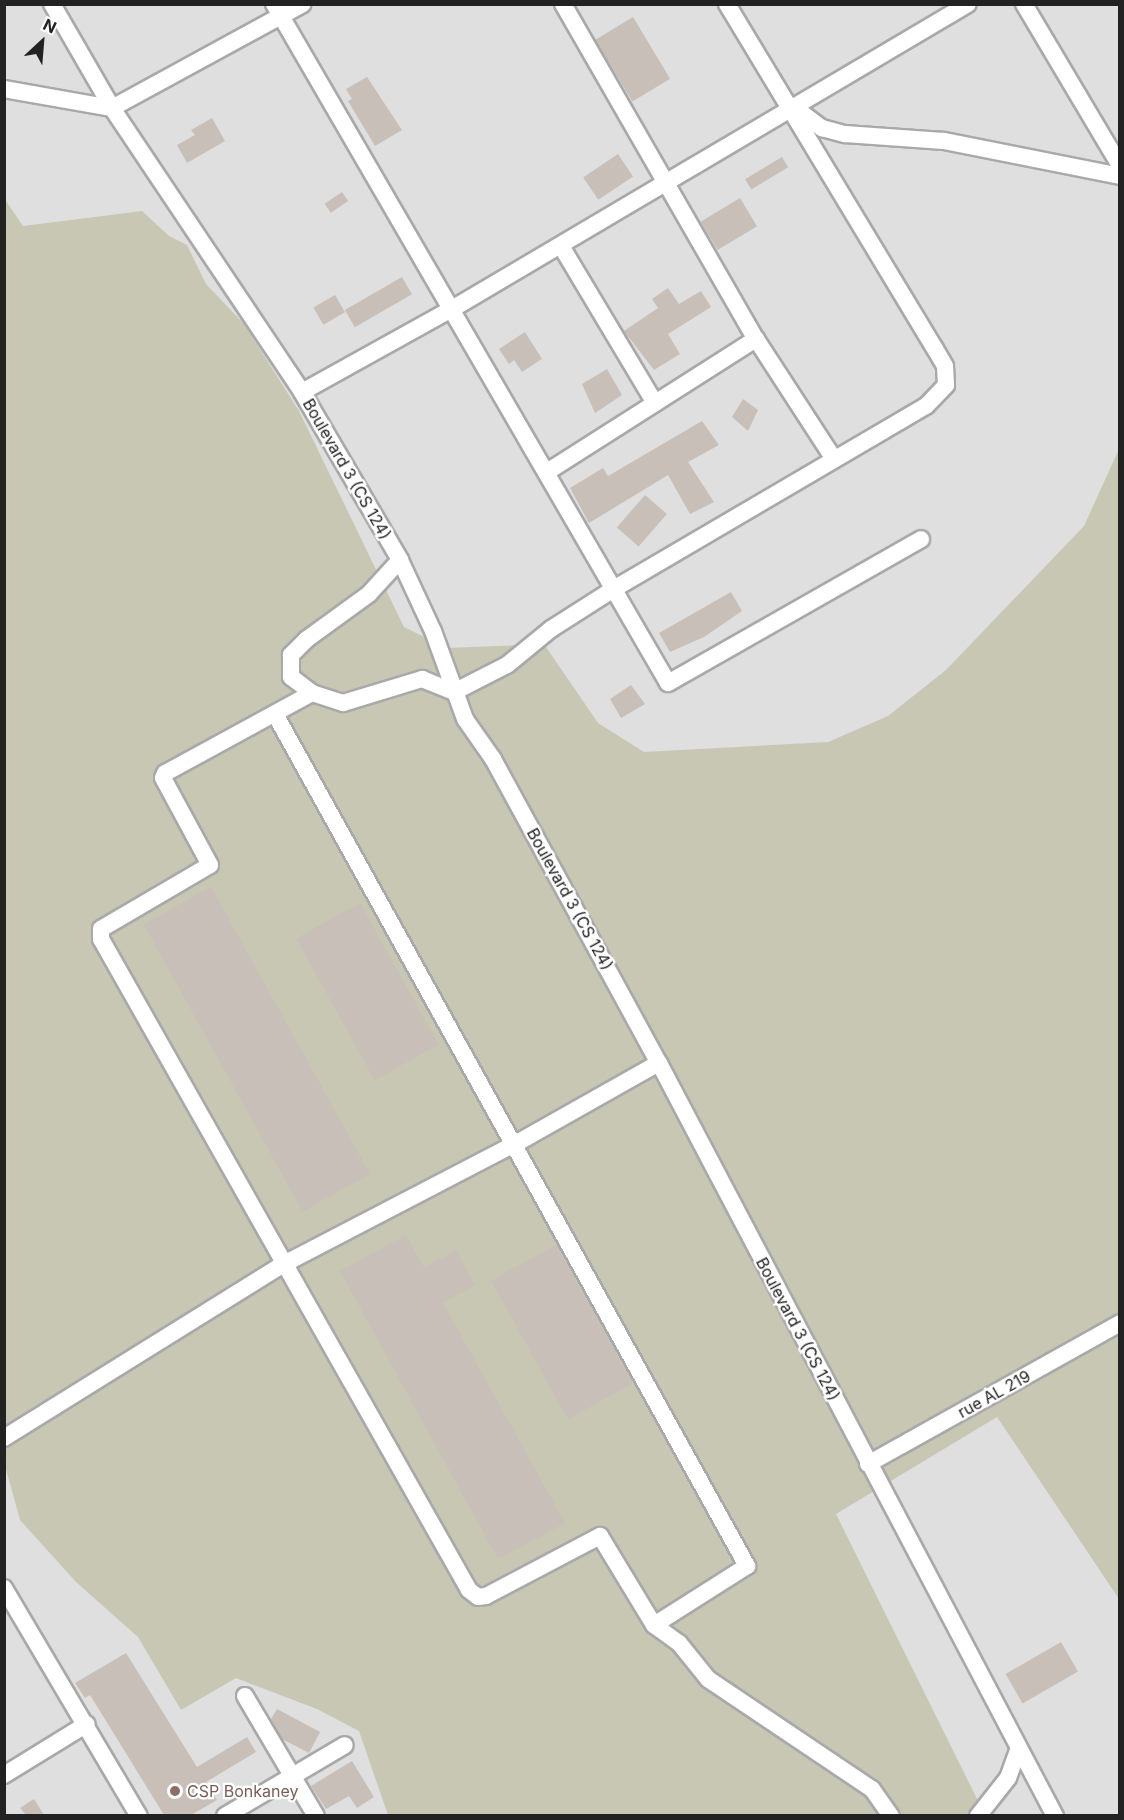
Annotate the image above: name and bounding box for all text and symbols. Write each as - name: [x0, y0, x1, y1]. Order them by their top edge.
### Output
- north arrow: [12, 12, 72, 72]
- text: N: [40, 14, 60, 37]
- street label: Boulevard 3 (CS 124): [299, 395, 395, 543]
- street label: Boulevard 3 (CS 124): [523, 825, 617, 973]
- street label: Boulevard 3 (CS 124): [752, 1254, 844, 1404]
- street label: rue AL 219: [954, 1366, 1034, 1422]
- place label: CSP Bonkaney: [187, 1781, 298, 1801]
- marker: CSP Bonkaney: [168, 1784, 182, 1798]

